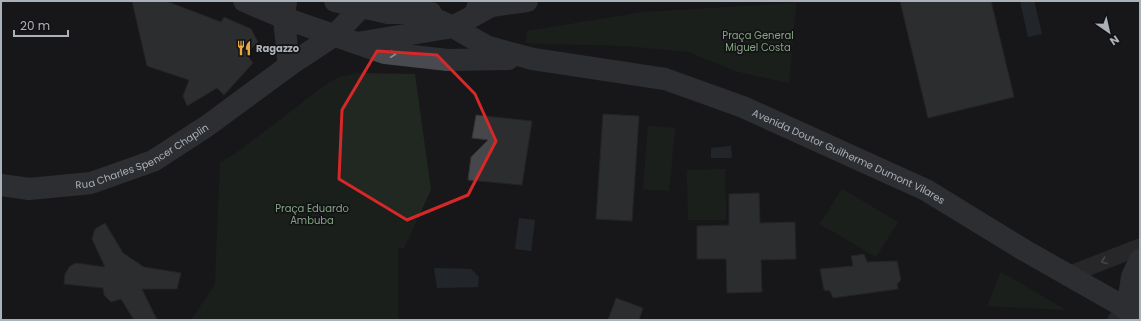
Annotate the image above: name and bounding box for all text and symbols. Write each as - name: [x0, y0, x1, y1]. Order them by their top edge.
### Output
- scale bar: [14, 12, 68, 38]
- north arrow: [1089, 12, 1129, 52]
- text: 20 m: [20, 17, 50, 34]
- park label: Praça General Miguel Costa: [722, 28, 794, 55]
- text: N: [1107, 31, 1122, 49]
- restaurant icon: Ragazzo: [235, 39, 253, 57]
- place label: Ragazzo: [256, 41, 300, 56]
- one-way arrow: [390, 50, 396, 59]
- street label: Avenida Doutor Guilherme Dumont Vilares: [750, 105, 948, 208]
- street label: Rua Charles Spencer Chaplin: [75, 120, 212, 192]
- park label: Praça Eduardo Ambuba: [275, 201, 349, 228]
- one-way arrow: [1101, 256, 1108, 264]

